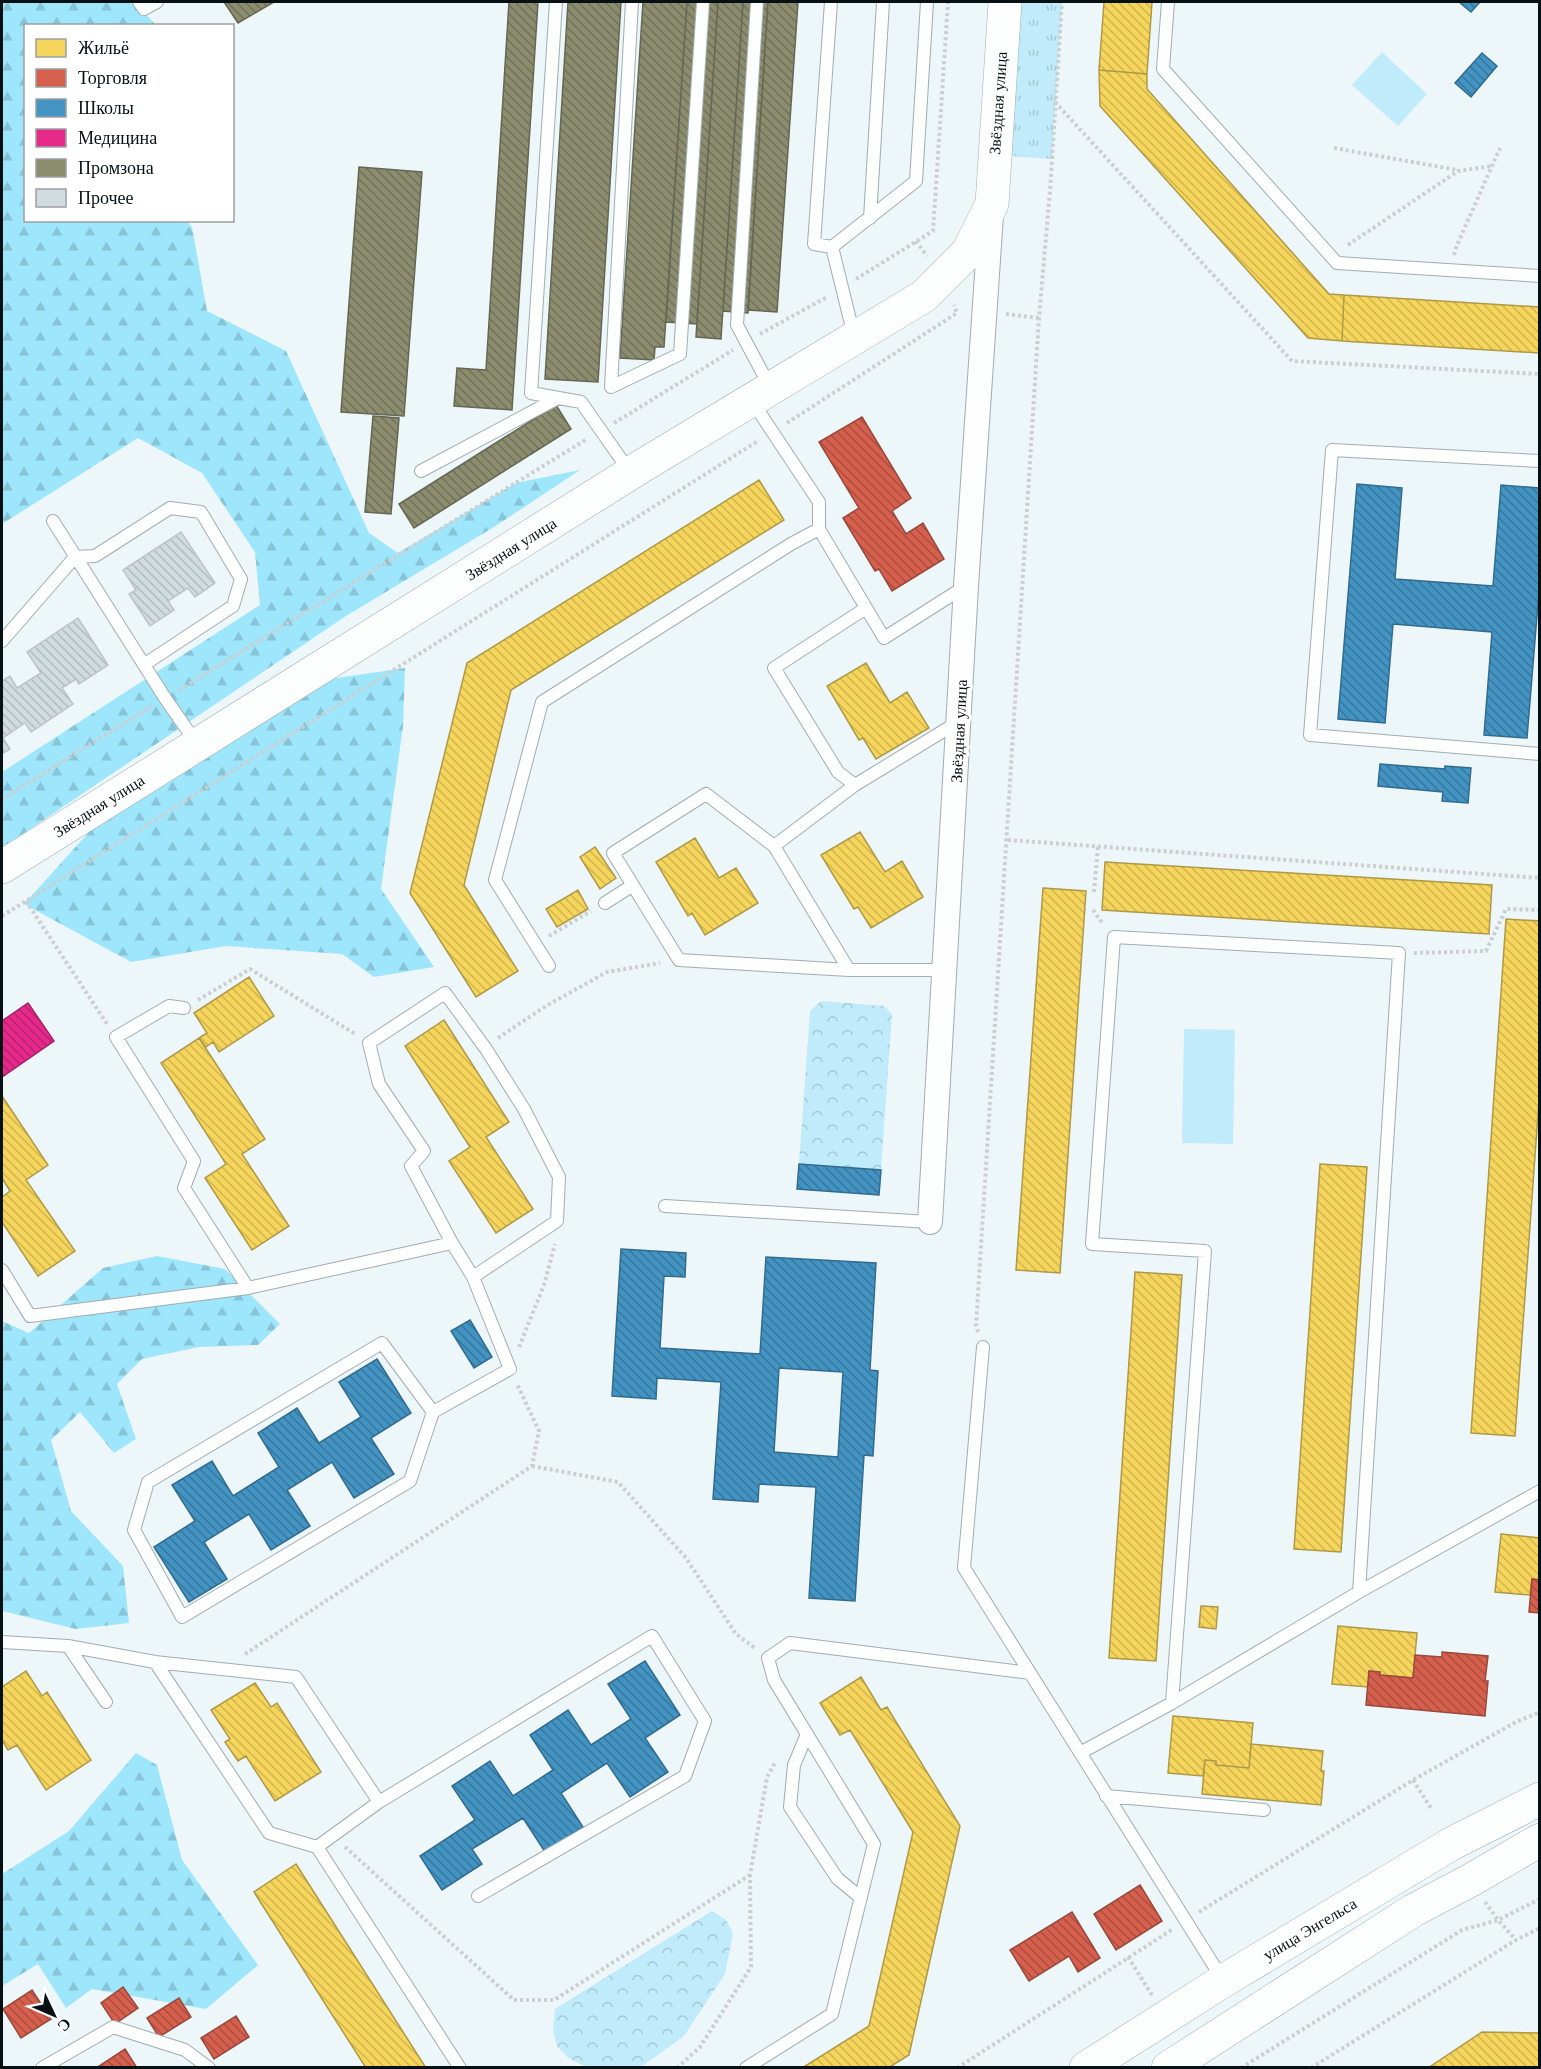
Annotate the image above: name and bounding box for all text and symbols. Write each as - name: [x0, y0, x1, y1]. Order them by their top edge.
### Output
- legend: [24, 24, 234, 222]
- text: Жильё: [78, 38, 129, 58]
- street label: Звёздная улица: [986, 51, 1011, 155]
- text: Торговля: [78, 68, 147, 88]
- text: Школы: [78, 98, 134, 118]
- text: Медицина: [78, 128, 157, 148]
- text: Промзона: [78, 158, 154, 178]
- text: Прочее: [78, 188, 134, 208]
- street label: Звёздная улица: [463, 514, 560, 584]
- street label: Звёздная улица: [948, 679, 971, 783]
- street label: Звёздная улица: [51, 771, 148, 841]
- street label: улица Энгельса: [1260, 1894, 1360, 1964]
- north arrow: [24, 1985, 84, 2045]
- text: С: [54, 2015, 75, 2035]

